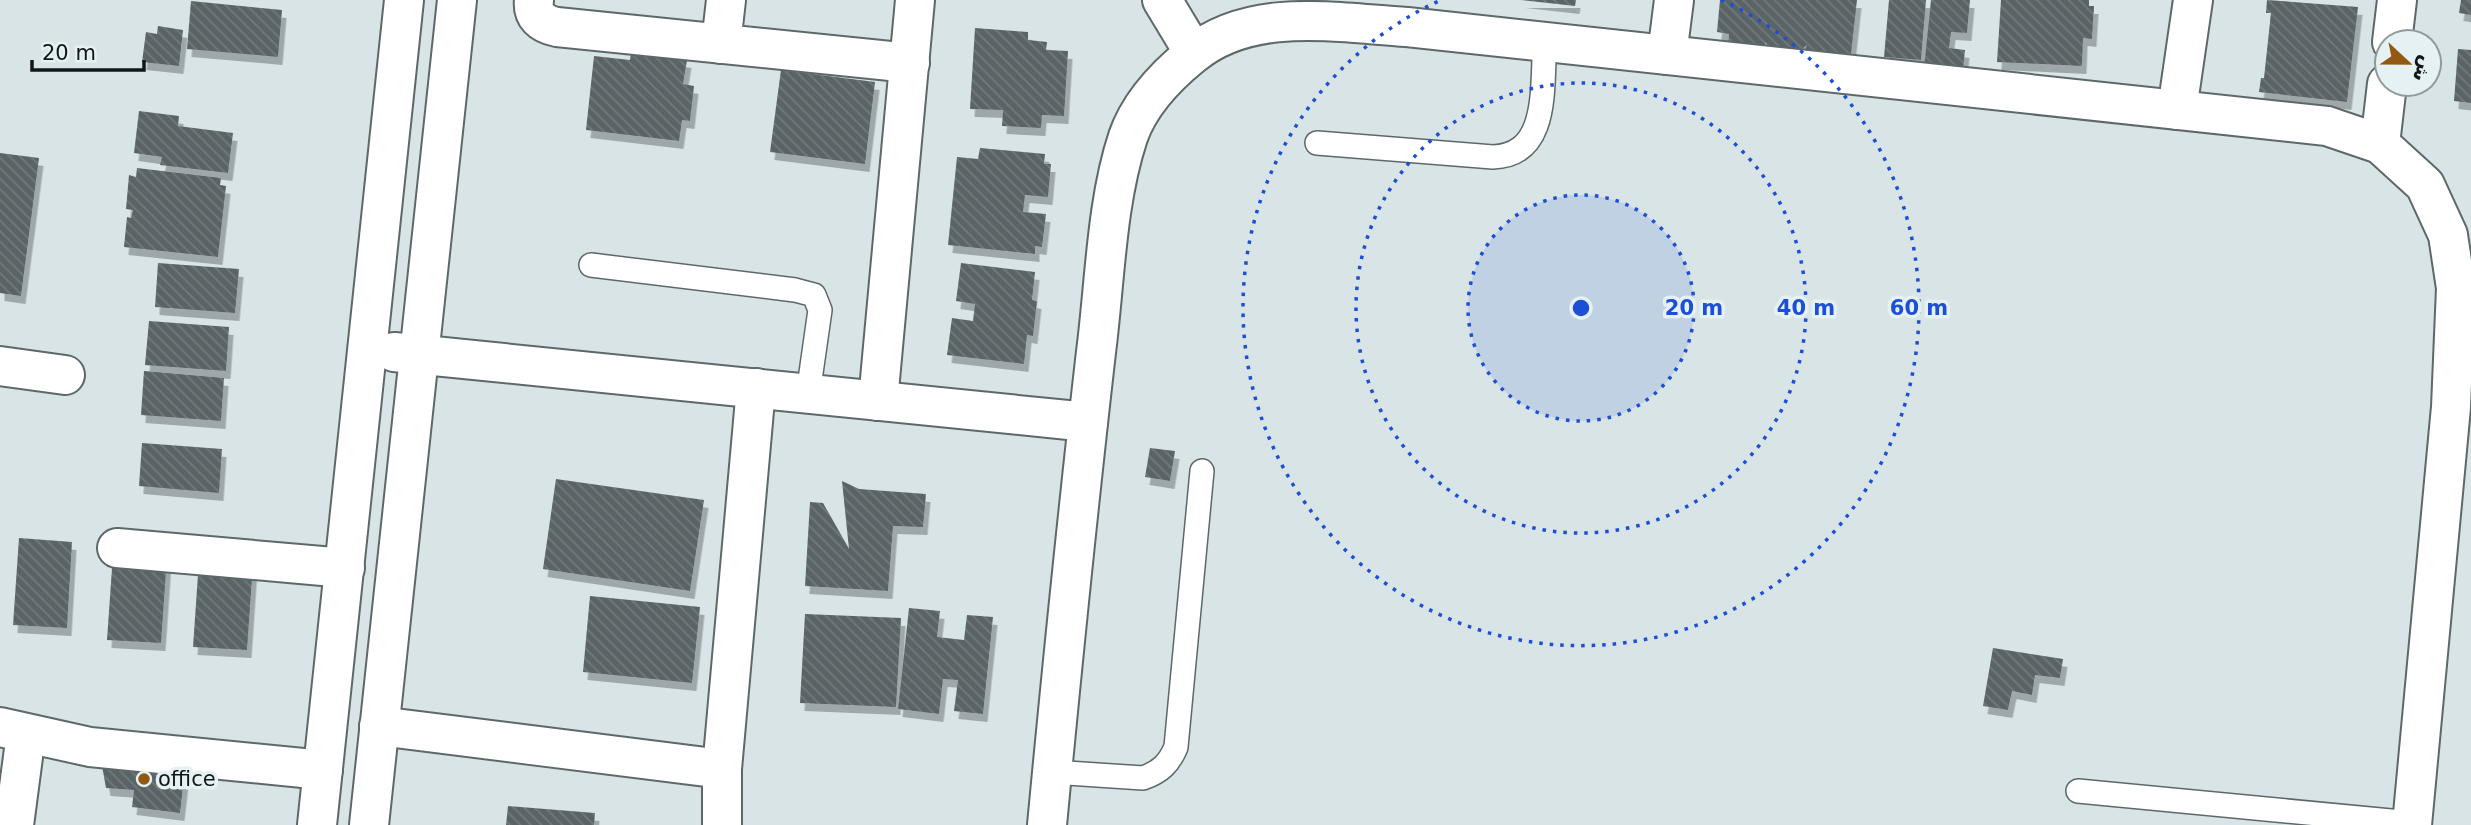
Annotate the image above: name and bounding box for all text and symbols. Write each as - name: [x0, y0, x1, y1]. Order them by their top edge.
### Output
- scale bar: [32, 28, 144, 72]
- north arrow: [2373, 28, 2443, 98]
- text: 20 m: [42, 41, 96, 65]
- text: ش: [2408, 53, 2439, 86]
- centre of rings: [1569, 296, 1593, 320]
- text: 20 m: [1665, 296, 1723, 320]
- text: 40 m: [1777, 296, 1835, 320]
- text: 60 m: [1890, 296, 1948, 320]
- place label: office: [158, 767, 216, 791]
- marker: office: [136, 771, 152, 787]

